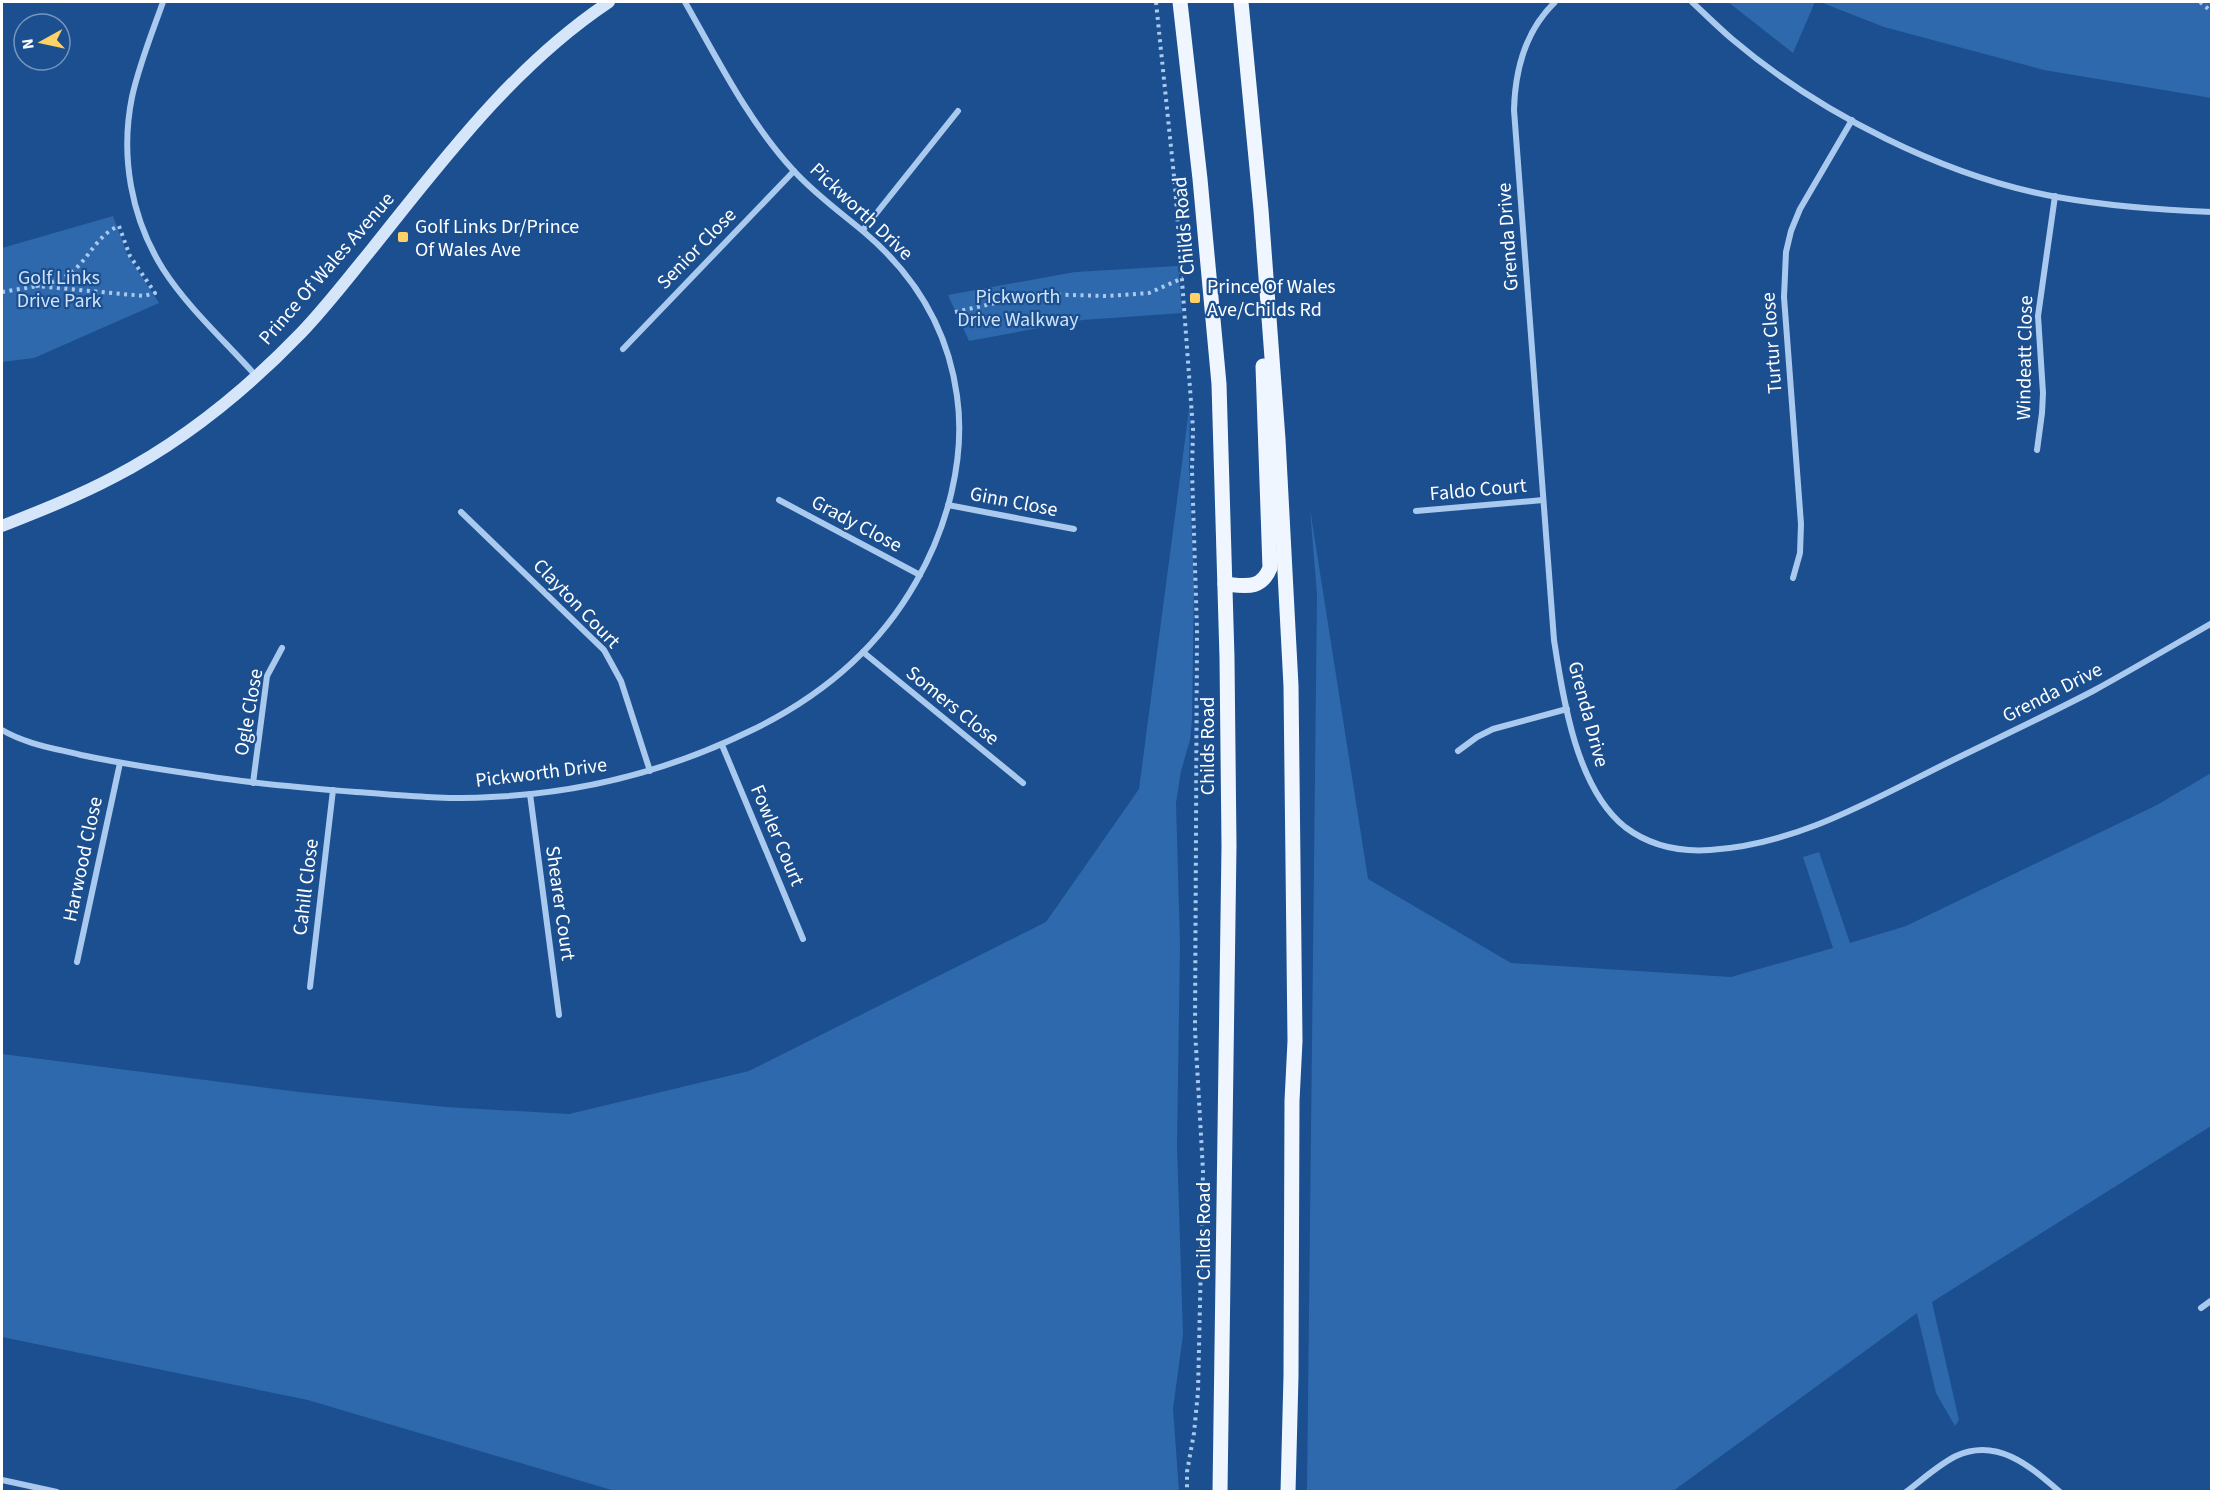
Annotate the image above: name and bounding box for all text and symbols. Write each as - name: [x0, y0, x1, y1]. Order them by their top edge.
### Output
- north arrow: [12, 12, 72, 72]
- text: N: [17, 37, 40, 51]
- street label: Pickworth Drive: [803, 156, 919, 267]
- street label: Childs Road: [1166, 176, 1202, 276]
- street label: Grenda Drive: [1490, 182, 1526, 292]
- street label: Prince Of Wales Avenue: [252, 186, 401, 351]
- street label: Senior Close: [651, 202, 743, 296]
- place label: Golf Links Dr/Prince Of Wales Ave: [415, 213, 579, 264]
- marker: Golf Links Dr/Prince Of Wales Ave: [396, 230, 410, 244]
- park label: Golf Links Drive Park: [17, 264, 101, 315]
- place label: Prince Of Wales Ave/Childs Rd: [1207, 273, 1336, 324]
- park label: Pickworth Drive Walkway: [957, 283, 1079, 334]
- marker: Prince Of Wales Ave/Childs Rd: [1188, 291, 1202, 305]
- street label: Turtur Close: [1754, 291, 1790, 395]
- street label: Windeatt Close: [2010, 295, 2040, 421]
- street label: Faldo Court: [1428, 472, 1528, 508]
- street label: Ginn Close: [968, 480, 1060, 524]
- street label: Grady Close: [806, 488, 907, 560]
- street label: Clayton Court: [526, 553, 626, 655]
- street label: Grenda Drive: [1998, 656, 2107, 730]
- street label: Grenda Drive: [1560, 658, 1616, 770]
- street label: Somers Close: [900, 659, 1005, 752]
- street label: Ogle Close: [228, 666, 270, 758]
- street label: Childs Road: [1194, 697, 1222, 795]
- street label: Pickworth Drive: [474, 751, 609, 795]
- street label: Fowler Court: [743, 780, 811, 891]
- street label: Harwood Close: [56, 794, 110, 924]
- street label: Cahill Close: [286, 837, 326, 937]
- street label: Shearer Court: [538, 844, 582, 963]
- street label: Childs Road: [1190, 1182, 1218, 1280]

